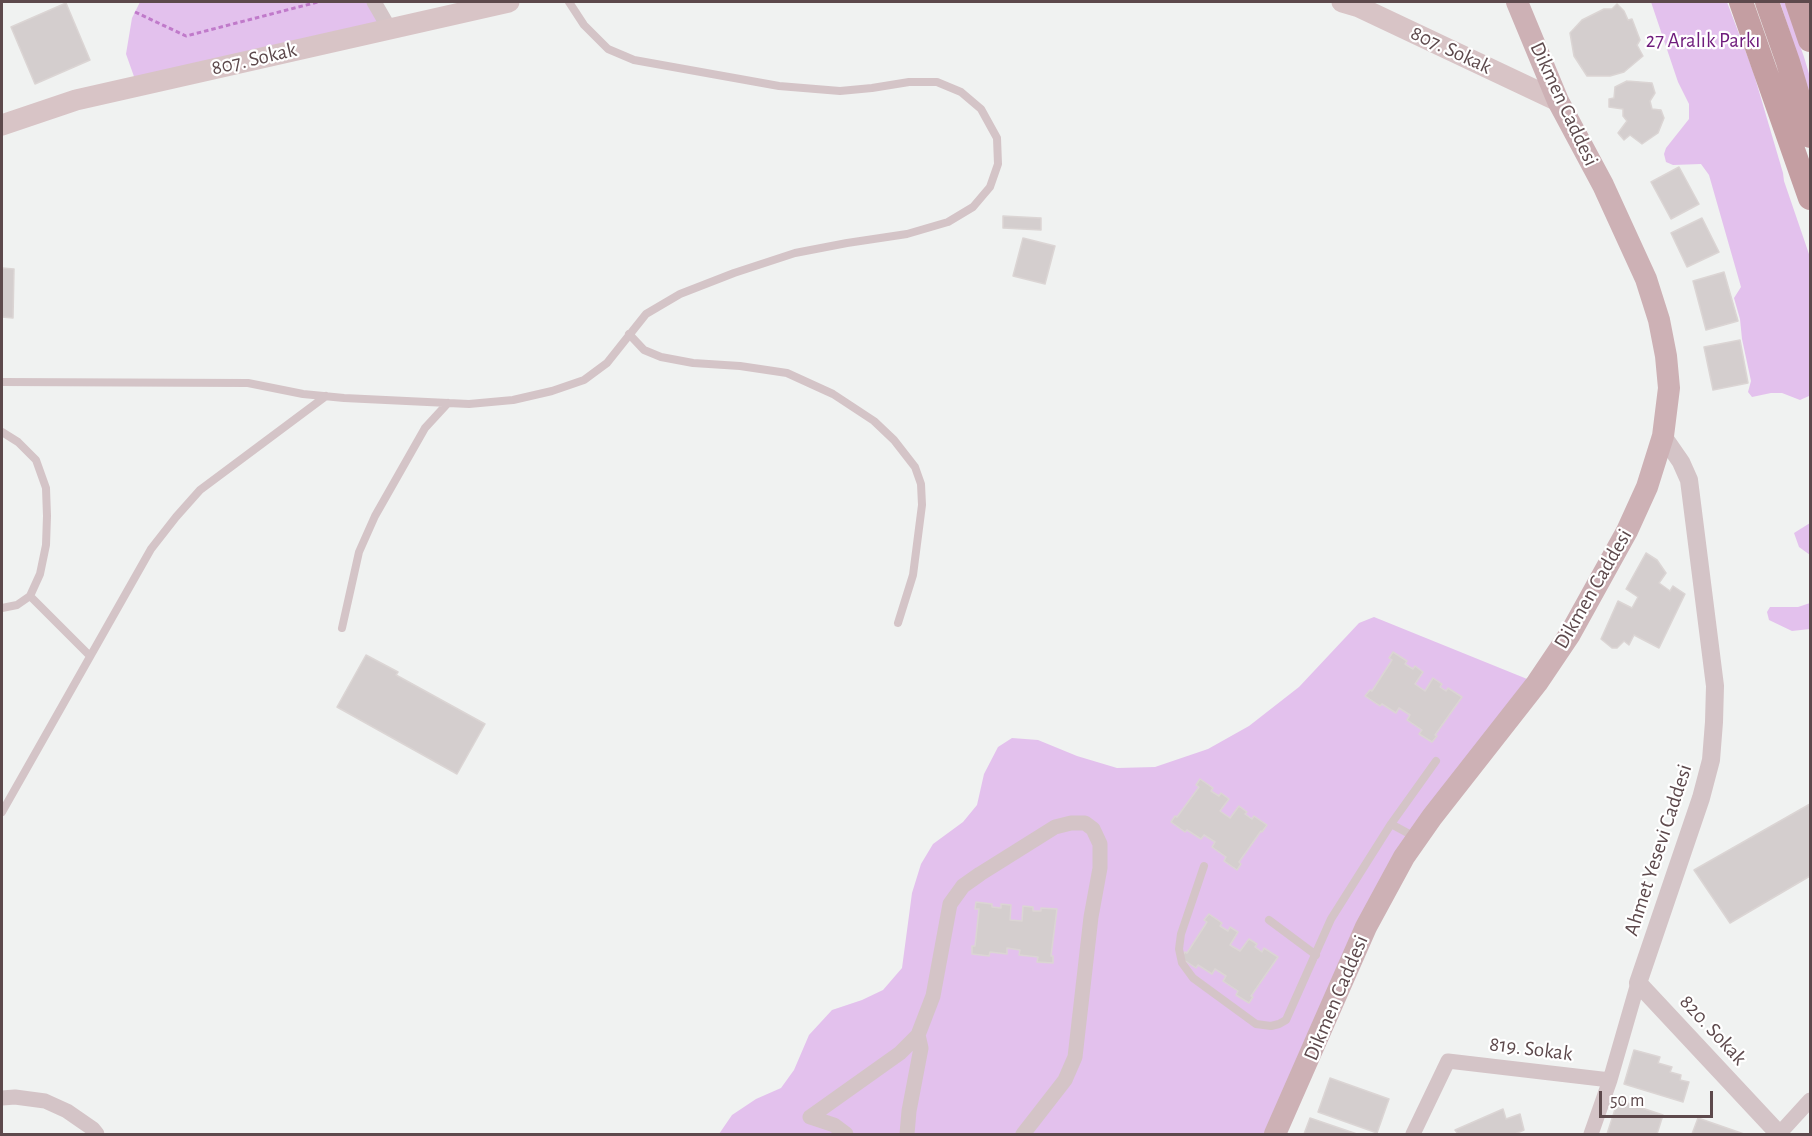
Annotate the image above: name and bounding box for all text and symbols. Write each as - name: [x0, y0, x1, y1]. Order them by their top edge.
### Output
- street label: 807. Sokak: [1407, 20, 1495, 80]
- park label: 27 Aralık Parkı: [1646, 28, 1760, 54]
- street label: 807. Sokak: [209, 37, 299, 81]
- street label: Dikmen Caddesi: [1524, 38, 1604, 170]
- street label: Dikmen Caddesi: [1549, 525, 1637, 653]
- street label: Ahmet Yesevi Caddesi: [1618, 761, 1698, 939]
- street label: Dikmen Caddesi: [1298, 931, 1374, 1065]
- street label: 820. Sokak: [1674, 990, 1752, 1070]
- street label: 819. Sokak: [1488, 1031, 1574, 1067]
- scale bar: [1602, 1079, 1716, 1117]
- text: 50 m: [1610, 1092, 1644, 1110]

